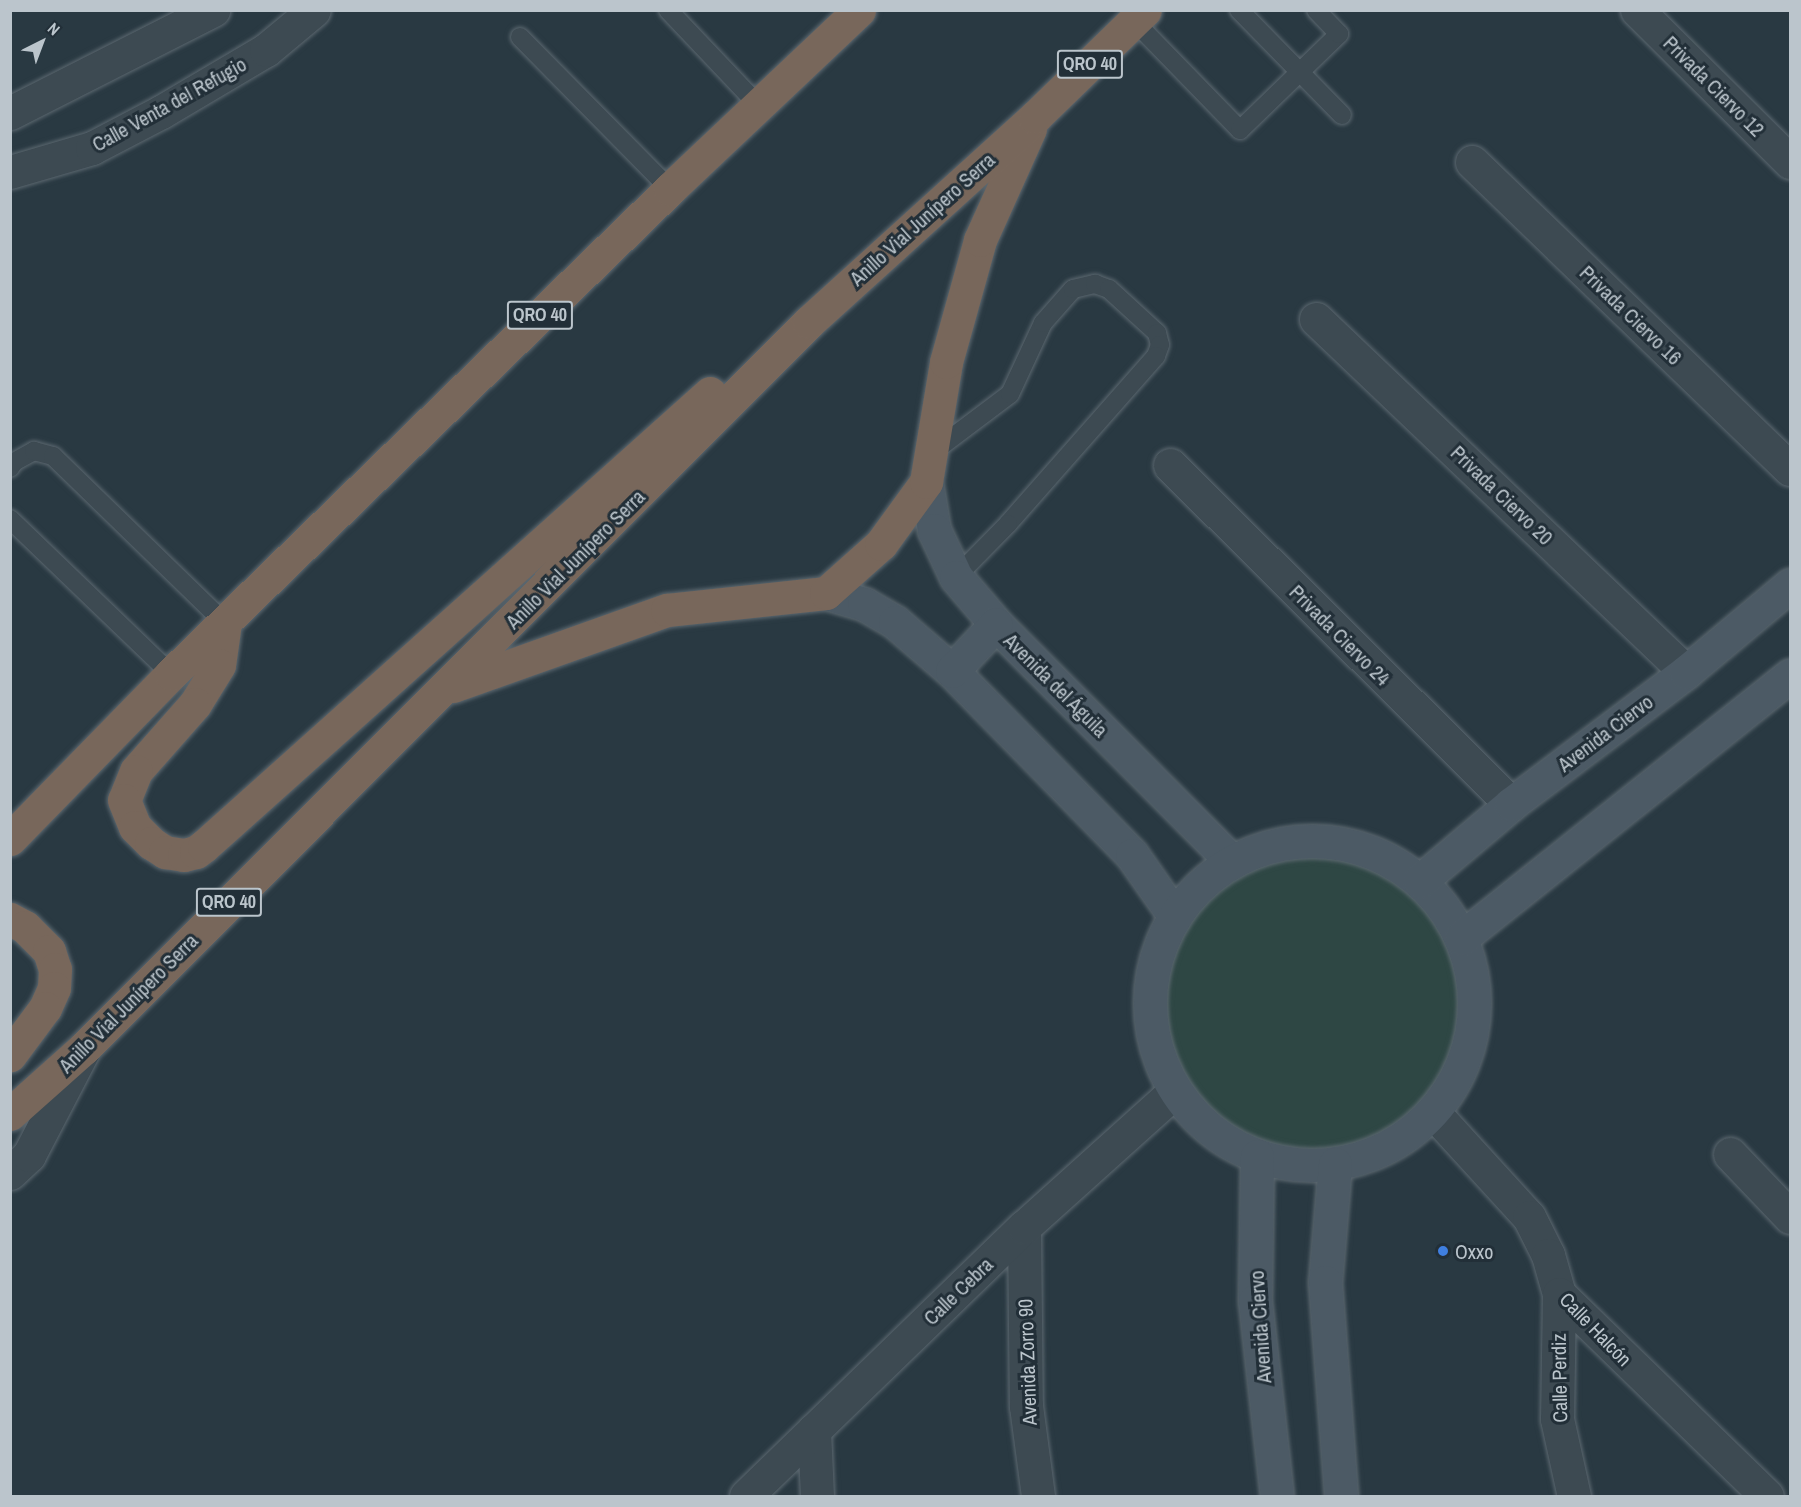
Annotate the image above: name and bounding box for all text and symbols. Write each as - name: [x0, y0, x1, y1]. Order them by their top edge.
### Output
- north arrow: [12, 12, 72, 72]
- text: N: [43, 17, 65, 40]
- street label: Privada Ciervo 12: [1659, 31, 1769, 141]
- road number: QRO 40: [1056, 49, 1124, 79]
- street label: Calle Venta del Refugio: [88, 52, 250, 156]
- street label: Anillo Vial Junípero Serra: [845, 148, 999, 290]
- street label: Privada Ciervo 16: [1575, 260, 1687, 370]
- road number: QRO 40: [506, 300, 574, 330]
- street label: Privada Ciervo 20: [1446, 440, 1558, 550]
- street label: Anillo Vial Junípero Serra: [501, 485, 649, 633]
- street label: Privada Ciervo 24: [1285, 580, 1395, 690]
- street label: Avenida del Águila: [999, 628, 1113, 742]
- street label: Avenida Ciervo: [1553, 689, 1657, 777]
- road number: QRO 40: [194, 887, 264, 917]
- street label: Anillo Vial Junípero Serra: [54, 929, 202, 1077]
- place label: Oxxo: [1455, 1239, 1493, 1263]
- marker: Oxxo: [1436, 1244, 1450, 1258]
- street label: Calle Cebra: [919, 1252, 997, 1330]
- street label: Avenida Ciervo: [1244, 1270, 1276, 1384]
- street label: Calle Halcón: [1555, 1287, 1637, 1371]
- street label: Avenida Zorro 90: [1013, 1298, 1041, 1426]
- street label: Calle Perdiz: [1546, 1333, 1572, 1423]

